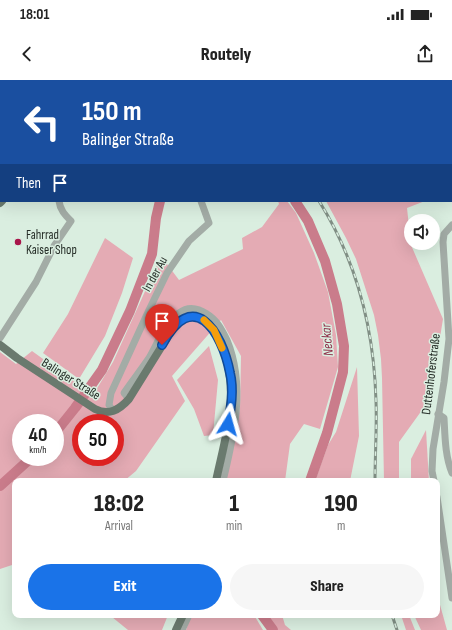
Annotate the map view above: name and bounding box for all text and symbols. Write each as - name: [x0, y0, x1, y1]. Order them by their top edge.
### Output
- text: 18:01: [20, 5, 49, 24]
- icon: back: [16, 43, 38, 65]
- icon: share: [414, 43, 436, 65]
- text: Routely: [201, 44, 251, 65]
- text: 150 m: [82, 95, 142, 128]
- icon: left: [16, 96, 68, 148]
- text: Balinger Straße: [82, 129, 174, 150]
- icon: arrive: [49, 172, 71, 194]
- text: Then: [16, 174, 41, 193]
- map controls: [404, 214, 440, 250]
- button: sound: [404, 214, 440, 250]
- place label: Fahrrad Kaiser Shop: [26, 227, 77, 258]
- marker: Fahrrad Kaiser Shop: [13, 237, 23, 247]
- street label: In der Au: [139, 254, 171, 294]
- pin: [145, 304, 179, 345]
- icon: arrive: [151, 310, 173, 332]
- water label: Neckar: [317, 322, 337, 357]
- street label: Duttenhoferstraße: [418, 333, 444, 415]
- street label: Balinger Straße: [39, 355, 103, 403]
- position arrow: [207, 403, 249, 445]
- speed limit sign: 50: [72, 414, 124, 466]
- text: 40: [29, 423, 47, 447]
- text: km/h: [29, 444, 47, 456]
- text: 18:02: [94, 489, 144, 518]
- text: 1: [229, 489, 239, 518]
- text: 190: [325, 489, 358, 518]
- text: Arrival: [105, 518, 133, 534]
- text: min: [226, 518, 242, 534]
- text: m: [337, 518, 345, 534]
- button: Exit: [28, 564, 222, 610]
- button: Share: [230, 564, 424, 610]

